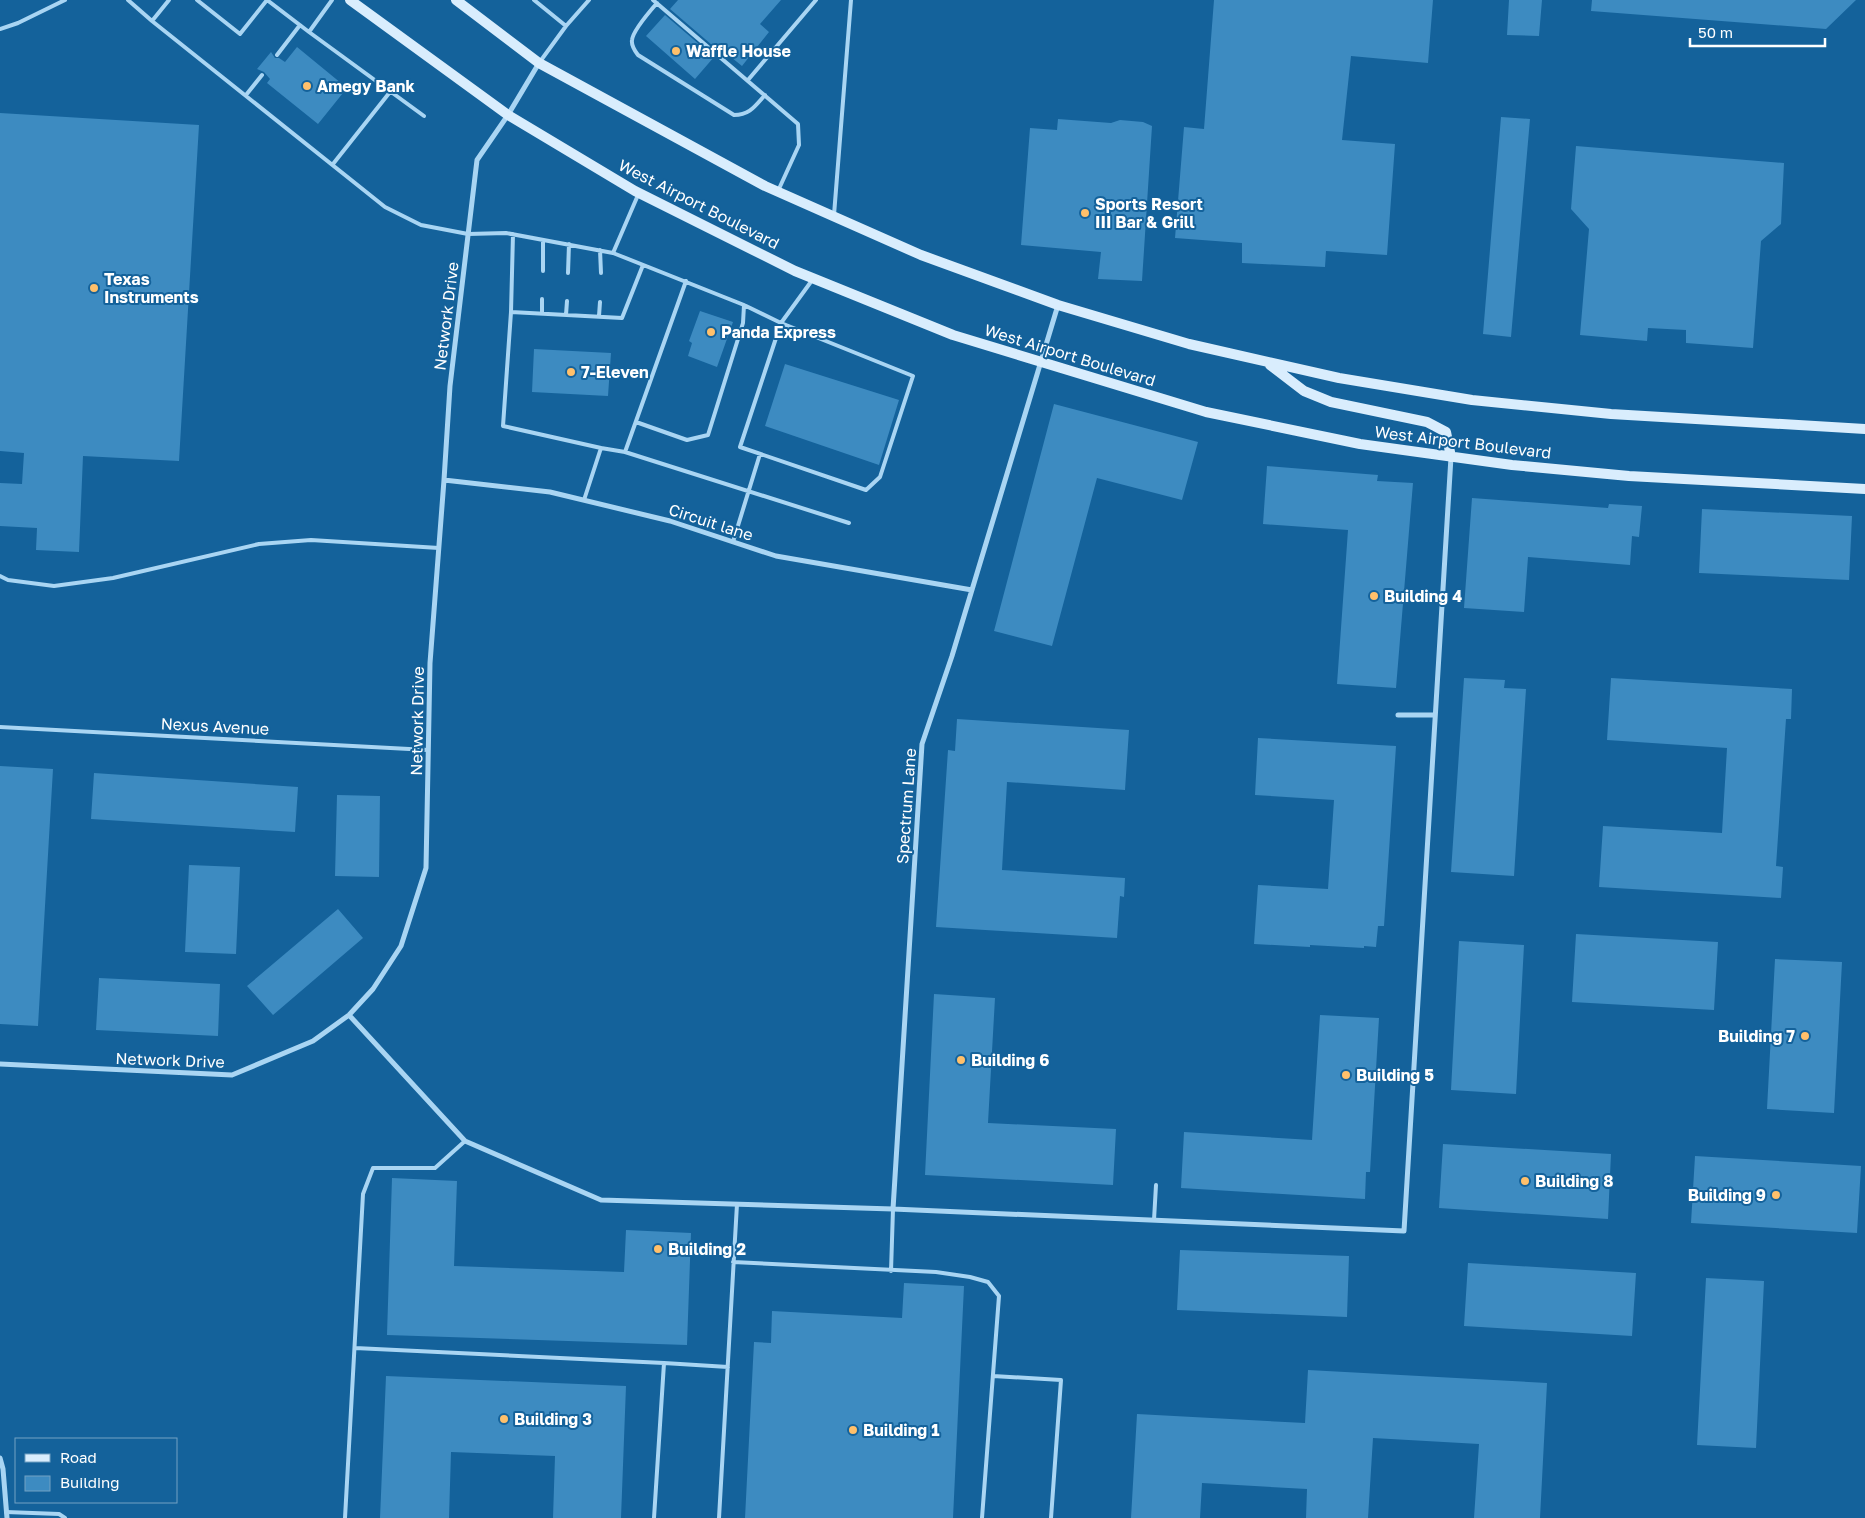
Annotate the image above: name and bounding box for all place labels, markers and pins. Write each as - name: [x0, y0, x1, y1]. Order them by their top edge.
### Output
- place label: Waffle House: [686, 41, 791, 61]
- marker: Waffle House: [670, 45, 682, 57]
- place label: Amegy Bank: [317, 76, 415, 96]
- marker: Amegy Bank: [301, 80, 313, 92]
- place label: Sports Resort III Bar & Grill: [1095, 194, 1203, 232]
- marker: Sports Resort III Bar & Grill: [1079, 207, 1091, 219]
- place label: Texas Instruments: [104, 269, 199, 307]
- marker: Texas Instruments: [88, 282, 100, 294]
- place label: Panda Express: [721, 322, 836, 342]
- marker: Panda Express: [705, 326, 717, 338]
- place label: 7-Eleven: [581, 362, 649, 382]
- marker: 7-Eleven: [565, 366, 577, 378]
- place label: Building 4: [1384, 586, 1462, 606]
- marker: Building 4: [1368, 590, 1380, 602]
- place label: Building 7: [1718, 1026, 1795, 1046]
- marker: Building 7: [1799, 1030, 1811, 1042]
- place label: Building 6: [971, 1050, 1049, 1070]
- marker: Building 6: [955, 1054, 967, 1066]
- place label: Building 5: [1356, 1065, 1434, 1085]
- marker: Building 5: [1340, 1069, 1352, 1081]
- place label: Building 8: [1535, 1171, 1613, 1191]
- marker: Building 8: [1519, 1175, 1531, 1187]
- place label: Building 9: [1688, 1185, 1766, 1205]
- marker: Building 9: [1770, 1189, 1782, 1201]
- place label: Building 2: [668, 1239, 746, 1259]
- marker: Building 2: [652, 1243, 664, 1255]
- place label: Building 3: [514, 1409, 592, 1429]
- marker: Building 3: [498, 1413, 510, 1425]
- place label: Building 1: [863, 1420, 939, 1440]
- marker: Building 1: [847, 1424, 859, 1436]

